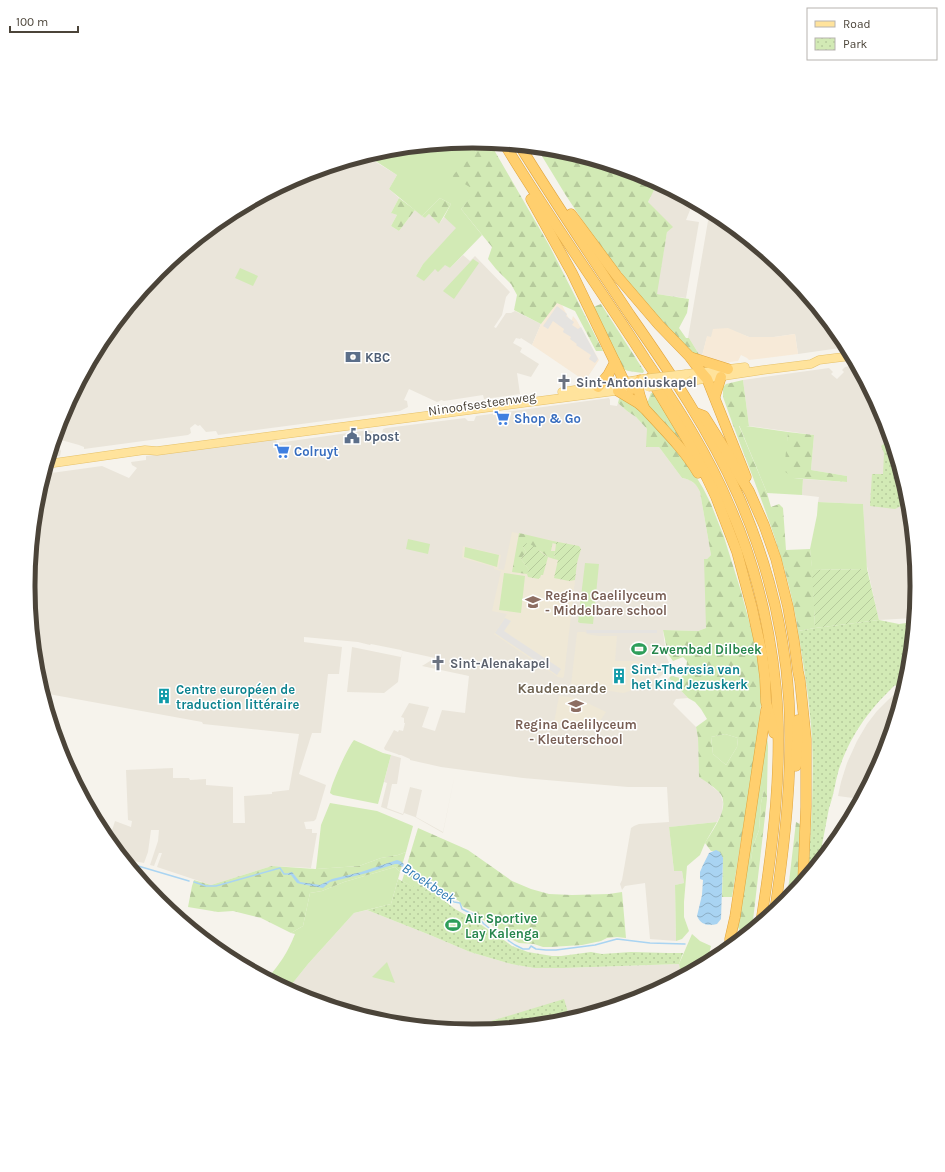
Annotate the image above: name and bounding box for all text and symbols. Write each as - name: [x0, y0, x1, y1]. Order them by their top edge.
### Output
- scale bar: [10, 8, 78, 34]
- legend: [807, 8, 937, 60]
- text: 100 m: [16, 15, 48, 29]
- text: Road: [843, 17, 871, 31]
- text: Park: [843, 37, 868, 51]
- bank icon: KBC: [344, 348, 362, 366]
- place label: KBC: [365, 350, 390, 365]
- church icon: Sint-Antoniuskapel: [555, 373, 573, 391]
- place label: Sint-Antoniuskapel: [576, 375, 697, 390]
- street label: Ninoofsesteenweg: [427, 388, 538, 418]
- supermarket icon: Shop & Go: [493, 409, 511, 427]
- place label: Shop & Go: [514, 411, 581, 426]
- public building icon: bpost: [343, 427, 361, 445]
- place label: bpost: [364, 429, 399, 444]
- supermarket icon: Colruyt: [273, 442, 291, 460]
- place label: Colruyt: [294, 444, 338, 459]
- place label: Regina Caelilyceum - Middelbare school: [545, 588, 667, 618]
- school or university icon: Regina Caelilyceum - Middelbare school: [524, 593, 542, 611]
- sports icon: Zwembad Dilbeek: [630, 640, 648, 658]
- place label: Zwembad Dilbeek: [651, 642, 762, 657]
- church icon: Sint-Alenakapel: [429, 654, 447, 672]
- place label: Sint-Alenakapel: [450, 656, 549, 671]
- place label: Sint-Theresia van het Kind Jezuskerk: [631, 662, 748, 692]
- building icon: Sint-Theresia van het Kind Jezuskerk: [610, 667, 628, 685]
- district label: Kaudenaarde: [518, 680, 606, 697]
- place label: Centre européen de traduction littéraire: [176, 682, 299, 712]
- building icon: Centre européen de traduction littéraire: [155, 687, 173, 705]
- school or university icon: Regina Caelilyceum - Kleuterschool: [567, 697, 585, 715]
- place label: Regina Caelilyceum - Kleuterschool: [515, 717, 637, 747]
- water label: Broekbeek: [399, 859, 459, 908]
- place label: Air Sportive Lay Kalenga: [465, 911, 539, 941]
- sports icon: Air Sportive Lay Kalenga: [444, 916, 462, 934]

